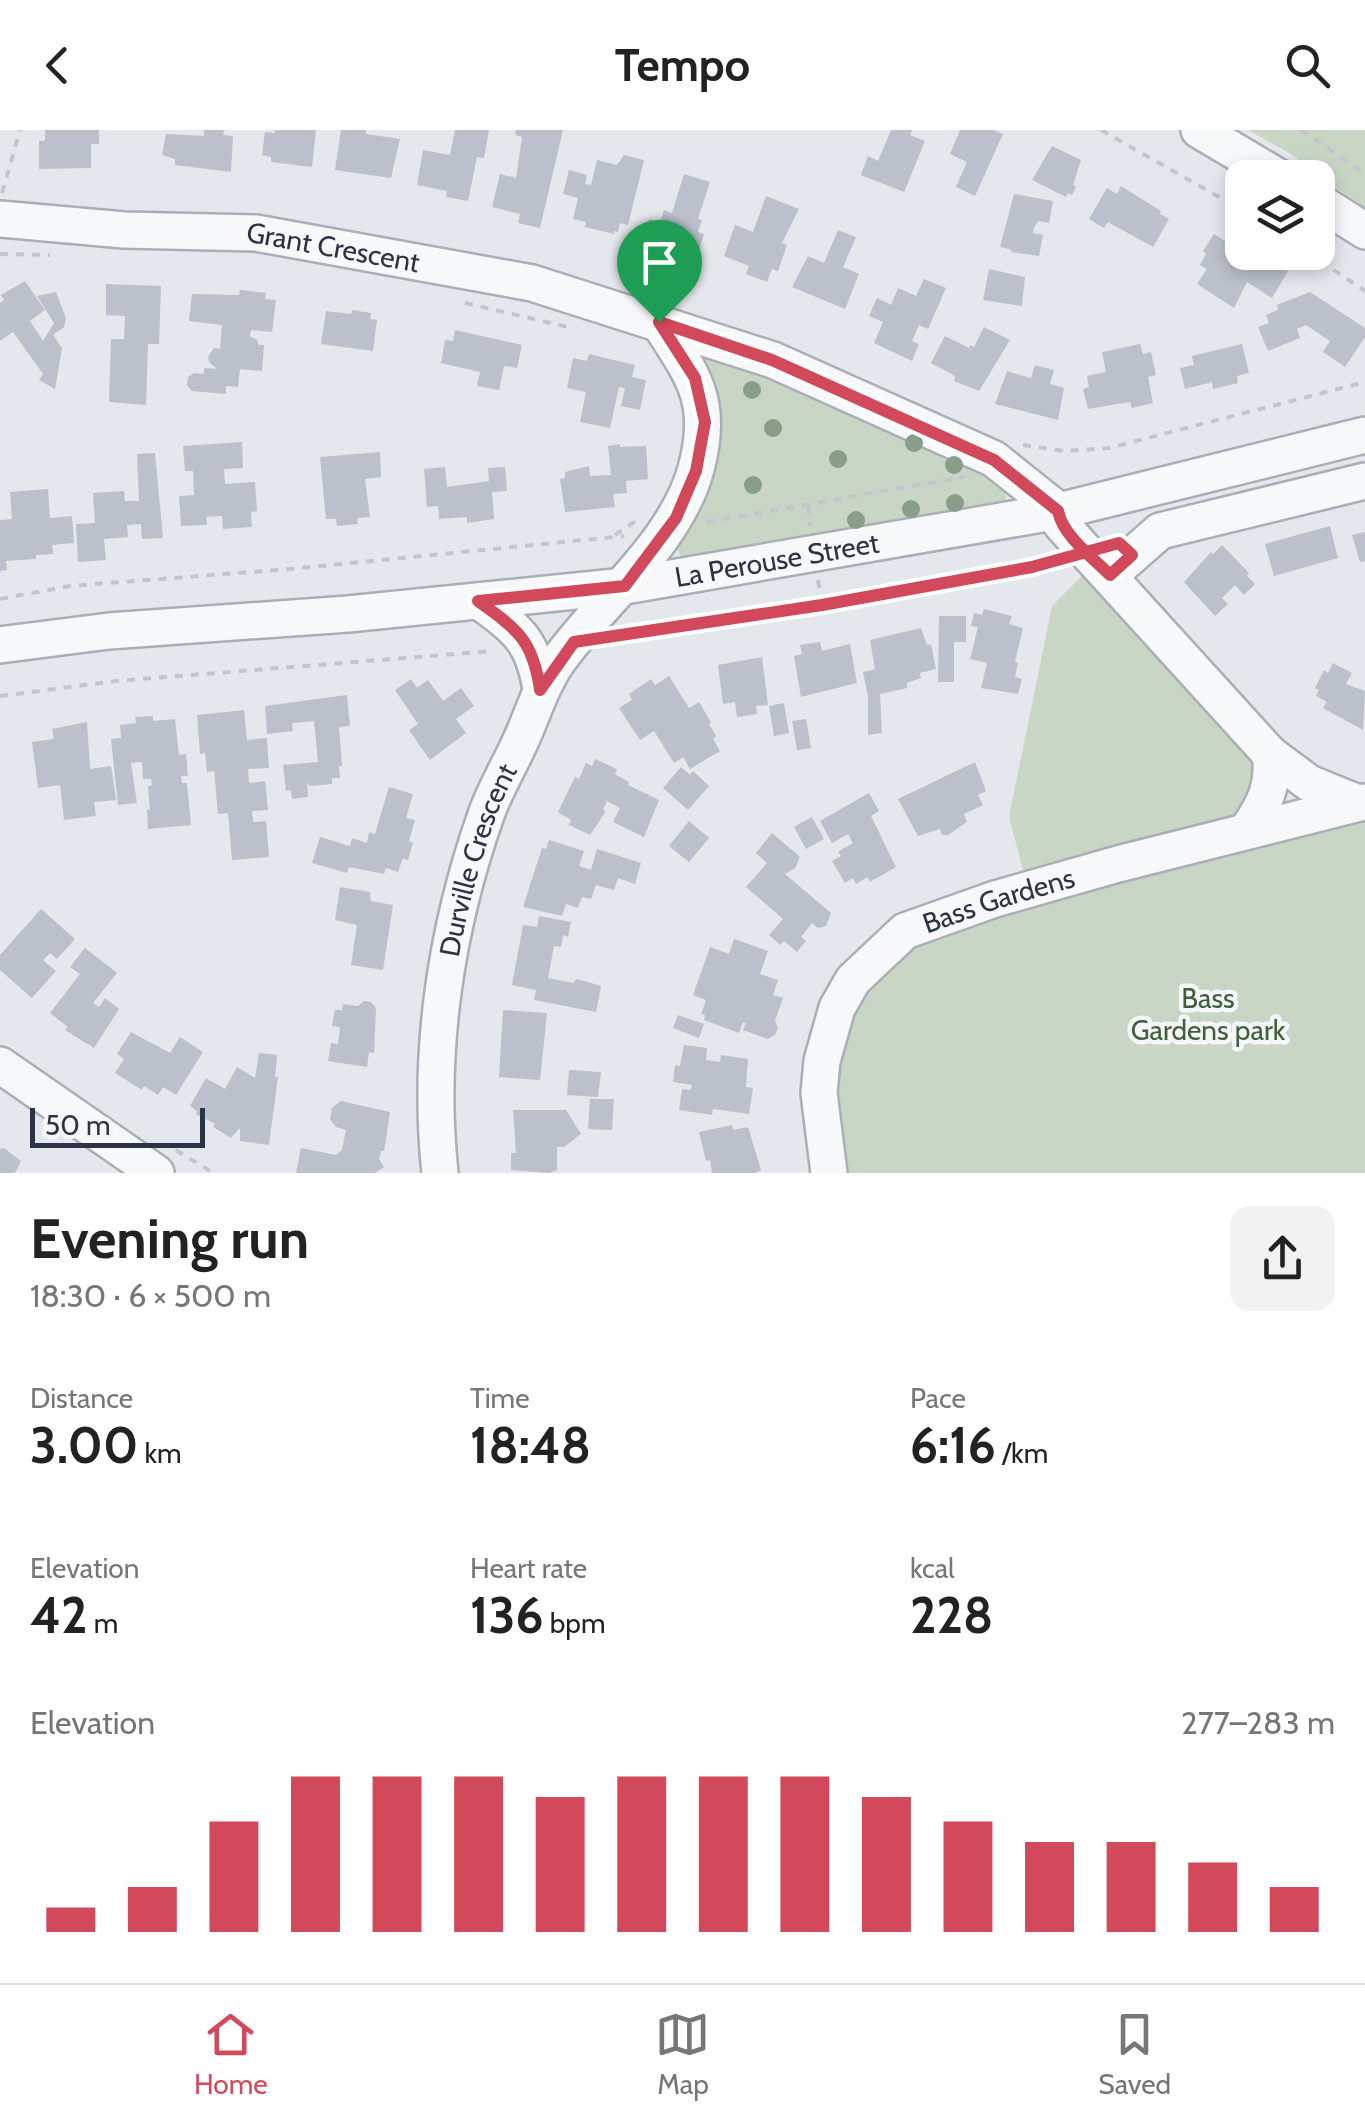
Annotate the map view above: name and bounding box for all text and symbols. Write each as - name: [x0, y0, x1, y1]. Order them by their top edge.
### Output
- icon: back: [30, 38, 85, 93]
- text: Tempo: [615, 38, 750, 92]
- icon: search: [1280, 38, 1335, 93]
- map controls: [1225, 160, 1335, 270]
- button: layers: [1225, 160, 1335, 270]
- street label: Grant Crescent: [244, 215, 422, 279]
- pin: [617, 220, 702, 323]
- icon: arrive: [632, 235, 687, 290]
- street label: La Perouse Street: [672, 525, 882, 594]
- street label: Durville Crescent: [432, 758, 524, 959]
- street label: Bass Gardens: [918, 860, 1078, 940]
- park label: Bass Gardens park: [1131, 981, 1286, 1047]
- scale bar: [30, 1103, 205, 1148]
- text: 50 m: [45, 1108, 111, 1142]
- text: Evening run: [30, 1205, 309, 1272]
- button: share: [1230, 1206, 1335, 1311]
- text: 18:30 · 6 × 500 m: [30, 1276, 271, 1315]
- text: Distance: [30, 1381, 133, 1415]
- text: Time: [470, 1381, 530, 1415]
- text: Pace: [910, 1381, 966, 1415]
- text: 3.00: [30, 1415, 138, 1476]
- text: 18:48: [470, 1415, 591, 1476]
- text: 6:16: [910, 1415, 996, 1476]
- text: km: [138, 1436, 182, 1470]
- text: /km: [996, 1436, 1048, 1470]
- text: Elevation: [30, 1551, 139, 1585]
- text: Heart rate: [470, 1551, 587, 1585]
- text: kcal: [910, 1551, 955, 1585]
- text: 42: [30, 1585, 88, 1646]
- text: 136: [470, 1585, 544, 1646]
- text: 228: [910, 1585, 993, 1646]
- text: m: [88, 1606, 118, 1640]
- text: bpm: [544, 1606, 606, 1640]
- text: Elevation: [30, 1703, 155, 1742]
- text: 277–283 m: [1181, 1703, 1335, 1742]
- tab: Home: [194, 2007, 268, 2101]
- tab: Map: [655, 2007, 710, 2101]
- tab: Saved: [1098, 2007, 1171, 2101]

